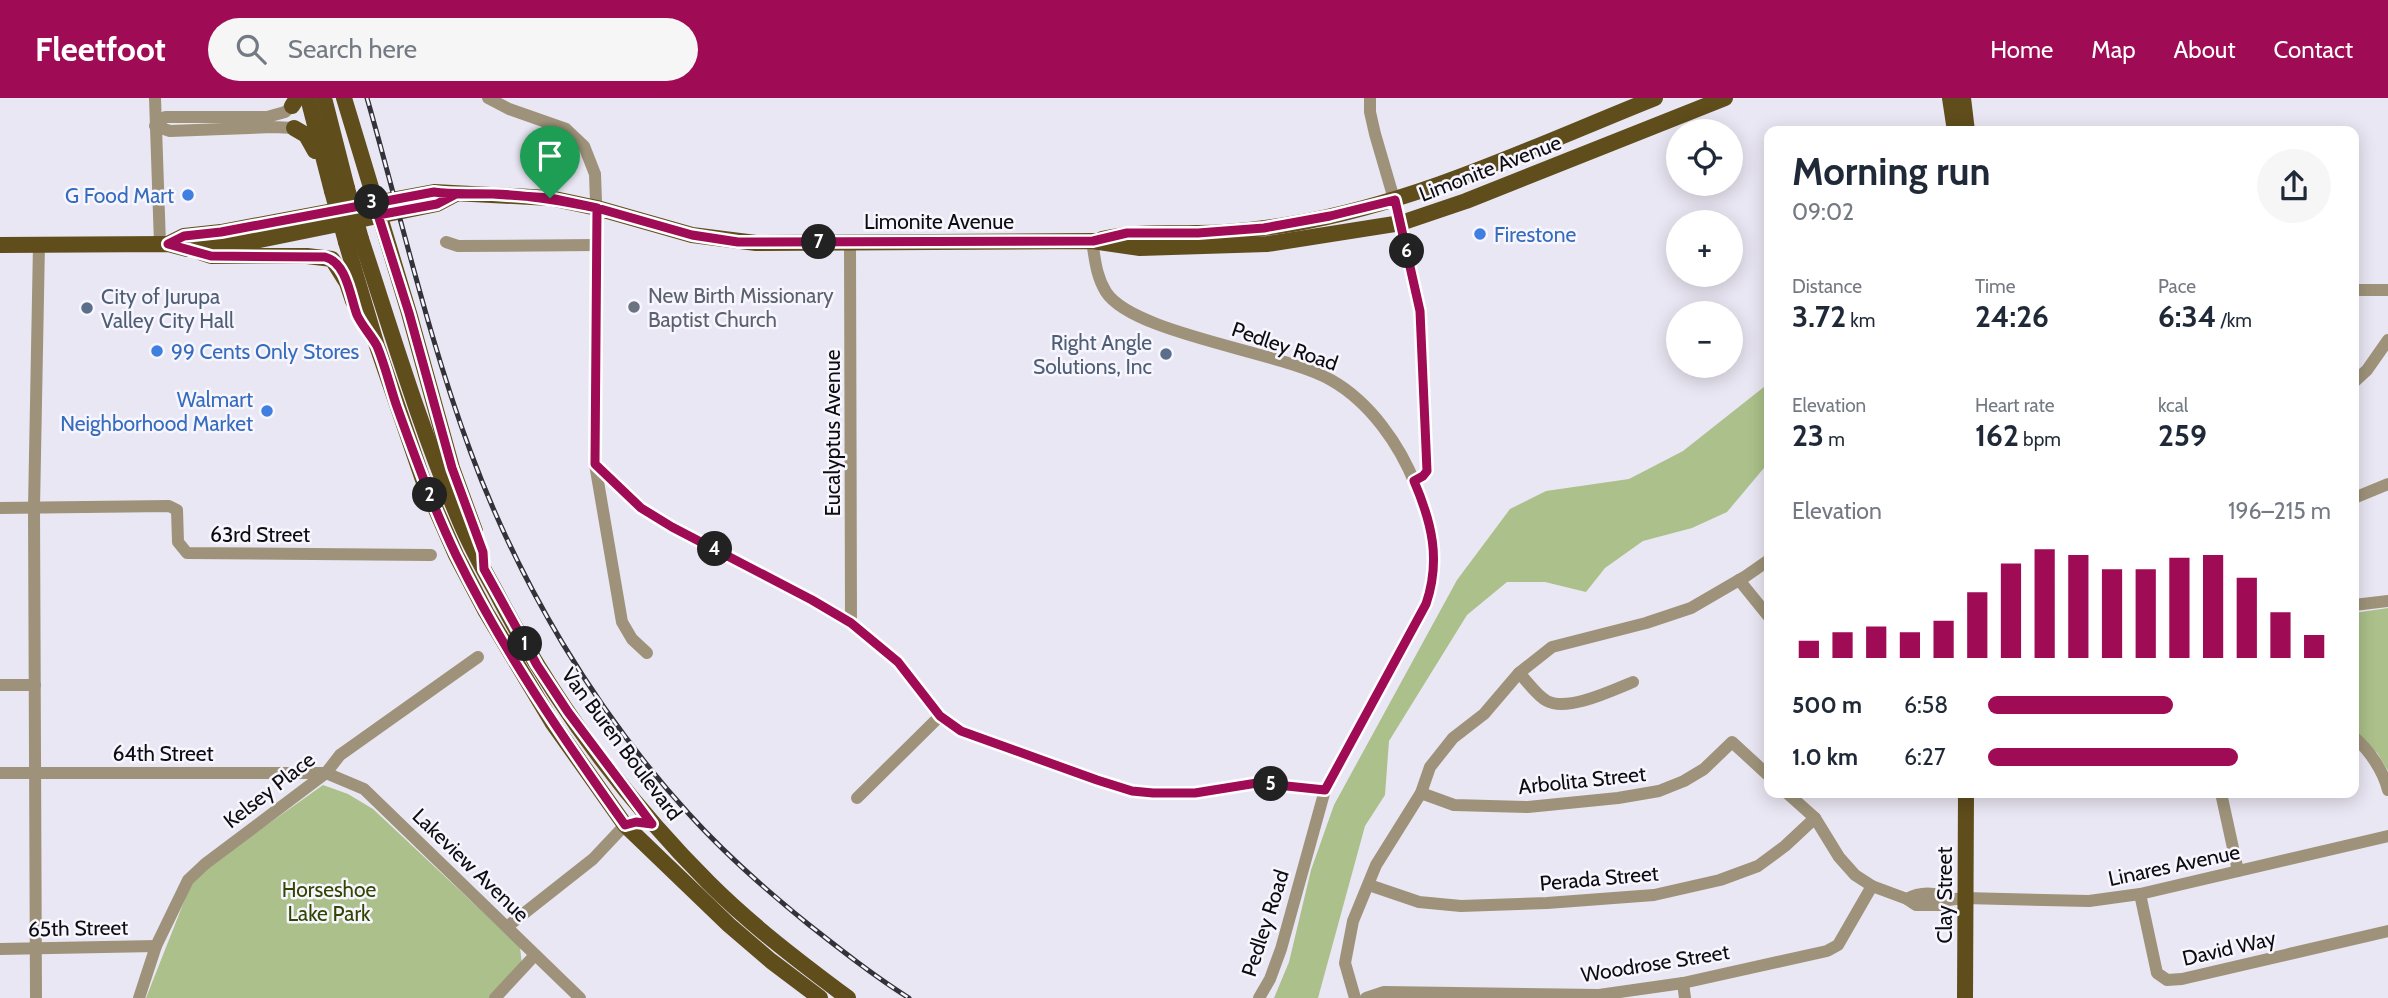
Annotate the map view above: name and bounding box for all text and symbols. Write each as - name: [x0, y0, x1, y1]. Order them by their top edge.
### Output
- search box: [208, 18, 698, 81]
- text: Fleetfoot: [35, 29, 166, 69]
- icon: search: [232, 30, 270, 68]
- text: Search here: [288, 33, 417, 65]
- text: Home: [1990, 35, 2053, 64]
- text: Map: [2091, 35, 2136, 64]
- text: About: [2174, 35, 2236, 64]
- text: Contact: [2274, 35, 2353, 64]
- map controls: [1666, 119, 1743, 378]
- button: locate: [1666, 119, 1743, 196]
- pin: [520, 126, 580, 198]
- street label: Limonite Avenue: [1415, 129, 1565, 207]
- icon: arrive: [531, 137, 569, 175]
- text: Morning run: [1792, 148, 1991, 195]
- button: share: [2257, 149, 2331, 223]
- place label: G Food Mart: [65, 183, 174, 208]
- pin: 3: [354, 184, 390, 220]
- marker: G Food Mart: [180, 187, 196, 203]
- text: 3: [366, 190, 377, 213]
- text: 09:02: [1792, 198, 1854, 226]
- street label: Limonite Avenue: [864, 209, 1014, 234]
- button: +: [1666, 210, 1743, 287]
- place label: Firestone: [1494, 222, 1576, 247]
- pin: 7: [802, 225, 836, 260]
- marker: Firestone: [1472, 226, 1488, 242]
- text: 7: [814, 230, 823, 253]
- pin: 6: [1390, 234, 1424, 268]
- text: 6: [1401, 239, 1412, 262]
- text: Distance: [1792, 275, 1862, 298]
- text: Time: [1975, 275, 2015, 298]
- text: Pace: [2158, 275, 2196, 298]
- place label: New Birth Missionary Baptist Church: [648, 283, 834, 332]
- place label: City of Jurupa Valley City Hall: [101, 284, 234, 333]
- text: 3.72: [1792, 298, 1846, 335]
- text: 24:26: [1975, 298, 2049, 335]
- text: 6:34: [2158, 298, 2216, 335]
- marker: New Birth Missionary Baptist Church: [626, 299, 642, 315]
- marker: City of Jurupa Valley City Hall: [79, 300, 95, 316]
- button: −: [1666, 301, 1743, 378]
- text: km: [1846, 309, 1875, 332]
- text: /km: [2216, 309, 2252, 332]
- street label: Pedley Road: [1229, 316, 1341, 376]
- place label: Right Angle Solutions, Inc: [1033, 330, 1152, 379]
- place label: 99 Cents Only Stores: [171, 339, 360, 364]
- marker: 99 Cents Only Stores: [149, 343, 165, 359]
- marker: Right Angle Solutions, Inc: [1158, 346, 1174, 362]
- street label: Eucalyptus Avenue: [820, 349, 845, 516]
- place label: Walmart Neighborhood Market: [60, 387, 253, 436]
- text: Elevation: [1792, 394, 1866, 417]
- text: Heart rate: [1975, 394, 2055, 417]
- text: kcal: [2158, 394, 2188, 417]
- marker: Walmart Neighborhood Market: [259, 403, 275, 419]
- text: 23: [1792, 417, 1824, 454]
- text: 162: [1975, 417, 2019, 454]
- text: 259: [2158, 417, 2207, 454]
- text: m: [1824, 428, 1845, 451]
- text: bpm: [2019, 428, 2061, 451]
- pin: 2: [412, 478, 448, 512]
- text: 2: [424, 483, 435, 506]
- text: Elevation: [1792, 497, 1882, 525]
- text: 196–215 m: [2228, 497, 2331, 525]
- street label: 63rd Street: [210, 522, 310, 547]
- pin: 4: [698, 532, 732, 566]
- text: 4: [709, 537, 720, 560]
- pin: 1: [508, 626, 542, 662]
- text: 1: [521, 632, 528, 655]
- street label: Van Buren Boulevard: [557, 663, 687, 825]
- text: 500 m: [1792, 691, 1862, 719]
- text: 6:58: [1904, 691, 1948, 719]
- street label: 64th Street: [112, 741, 214, 766]
- text: 1.0 km: [1792, 743, 1858, 771]
- text: 6:27: [1904, 743, 1945, 771]
- street label: Kelsey Place: [218, 747, 320, 833]
- street label: Arbolita Street: [1517, 761, 1647, 799]
- pin: 5: [1254, 766, 1288, 802]
- text: 5: [1265, 772, 1276, 795]
- street label: Lakeview Avenue: [408, 803, 535, 927]
- street label: Linares Avenue: [2106, 839, 2242, 891]
- street label: Clay Street: [1932, 847, 1957, 943]
- street label: Perada Street: [1538, 860, 1660, 896]
- street label: Pedley Road: [1236, 867, 1294, 979]
- park label: Horseshoe Lake Park: [282, 877, 377, 926]
- street label: 65th Street: [28, 915, 128, 941]
- street label: David Way: [2180, 925, 2279, 971]
- street label: Woodrose Street: [1579, 939, 1731, 987]

